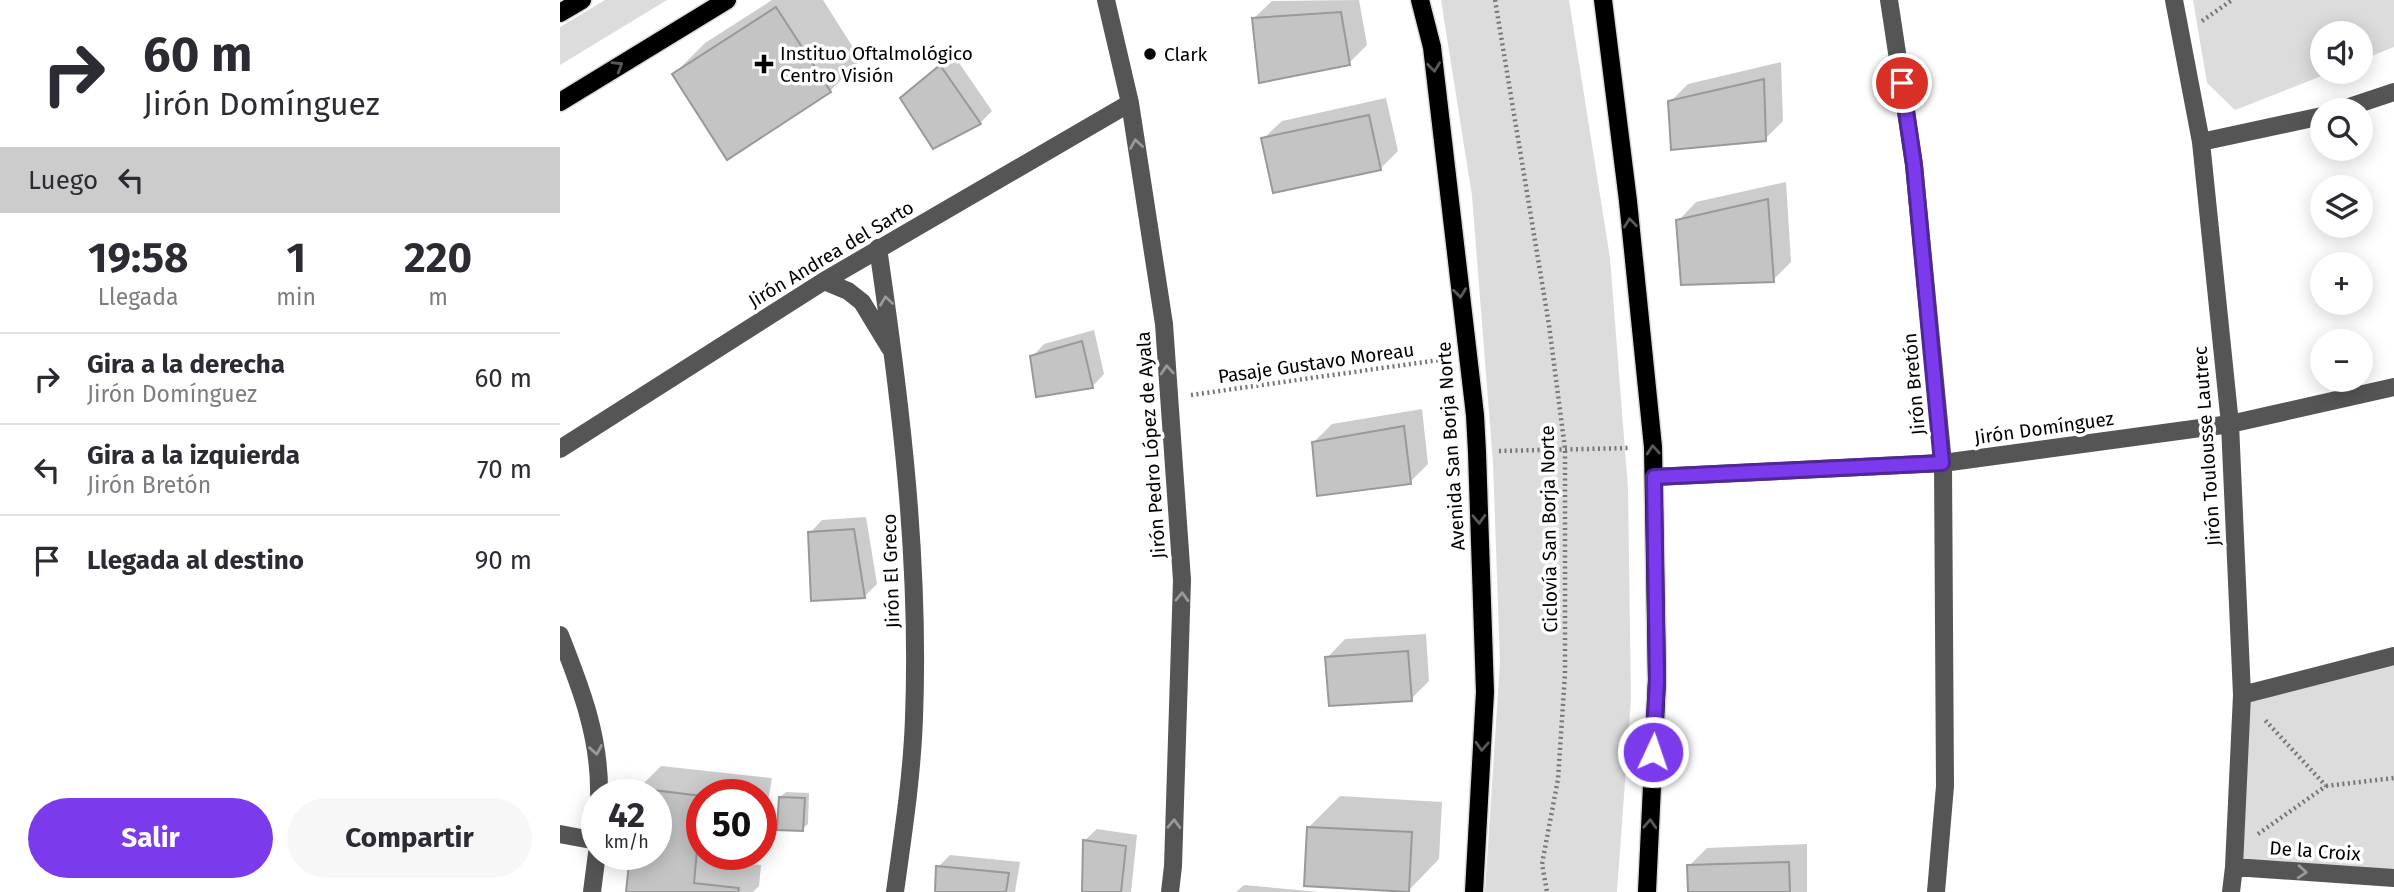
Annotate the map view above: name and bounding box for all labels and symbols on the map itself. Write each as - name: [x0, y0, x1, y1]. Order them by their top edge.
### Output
- place label: Instituo Oftalmológico Centro Visión: [780, 42, 973, 87]
- place label: Clark: [1164, 43, 1208, 66]
- marker: Clark: [1142, 46, 1158, 62]
- pin: [1872, 53, 1932, 113]
- marker: Instituo Oftalmológico Centro Visión: [754, 54, 774, 74]
- one-way arrow: [1426, 61, 1441, 72]
- one-way arrow: [611, 62, 624, 75]
- one-way arrow: [1129, 138, 1144, 150]
- street label: Jirón Andrea del Sarto: [744, 195, 918, 313]
- one-way arrow: [1623, 217, 1638, 228]
- one-way arrow: [1453, 287, 1468, 298]
- one-way arrow: [879, 295, 894, 307]
- street label: Jirón Pedro López de Ayala: [1132, 331, 1170, 559]
- street label: Jirón Bretón: [1898, 332, 1930, 436]
- street label: Pasaje Gustavo Moreau: [1216, 338, 1416, 388]
- street label: Avenida San Borja Norte: [1432, 341, 1470, 551]
- street label: Jirón Toulousse Lautrec: [2189, 345, 2225, 547]
- one-way arrow: [1160, 364, 1175, 375]
- street label: Jirón Domínguez: [1973, 407, 2115, 449]
- street label: Ciclovía San Borja Norte: [1536, 425, 1562, 633]
- one-way arrow: [1645, 444, 1660, 455]
- street label: Jirón El Greco: [878, 513, 904, 629]
- one-way arrow: [1471, 514, 1487, 525]
- one-way arrow: [1174, 591, 1189, 602]
- position arrow: [1616, 715, 1690, 789]
- one-way arrow: [1474, 741, 1489, 752]
- one-way arrow: [588, 744, 603, 756]
- speed limit sign: 50: [686, 779, 777, 870]
- one-way arrow: [1167, 818, 1182, 829]
- one-way arrow: [1643, 818, 1658, 829]
- street label: De la Croix: [2269, 836, 2362, 866]
- one-way arrow: [2297, 864, 2308, 879]

